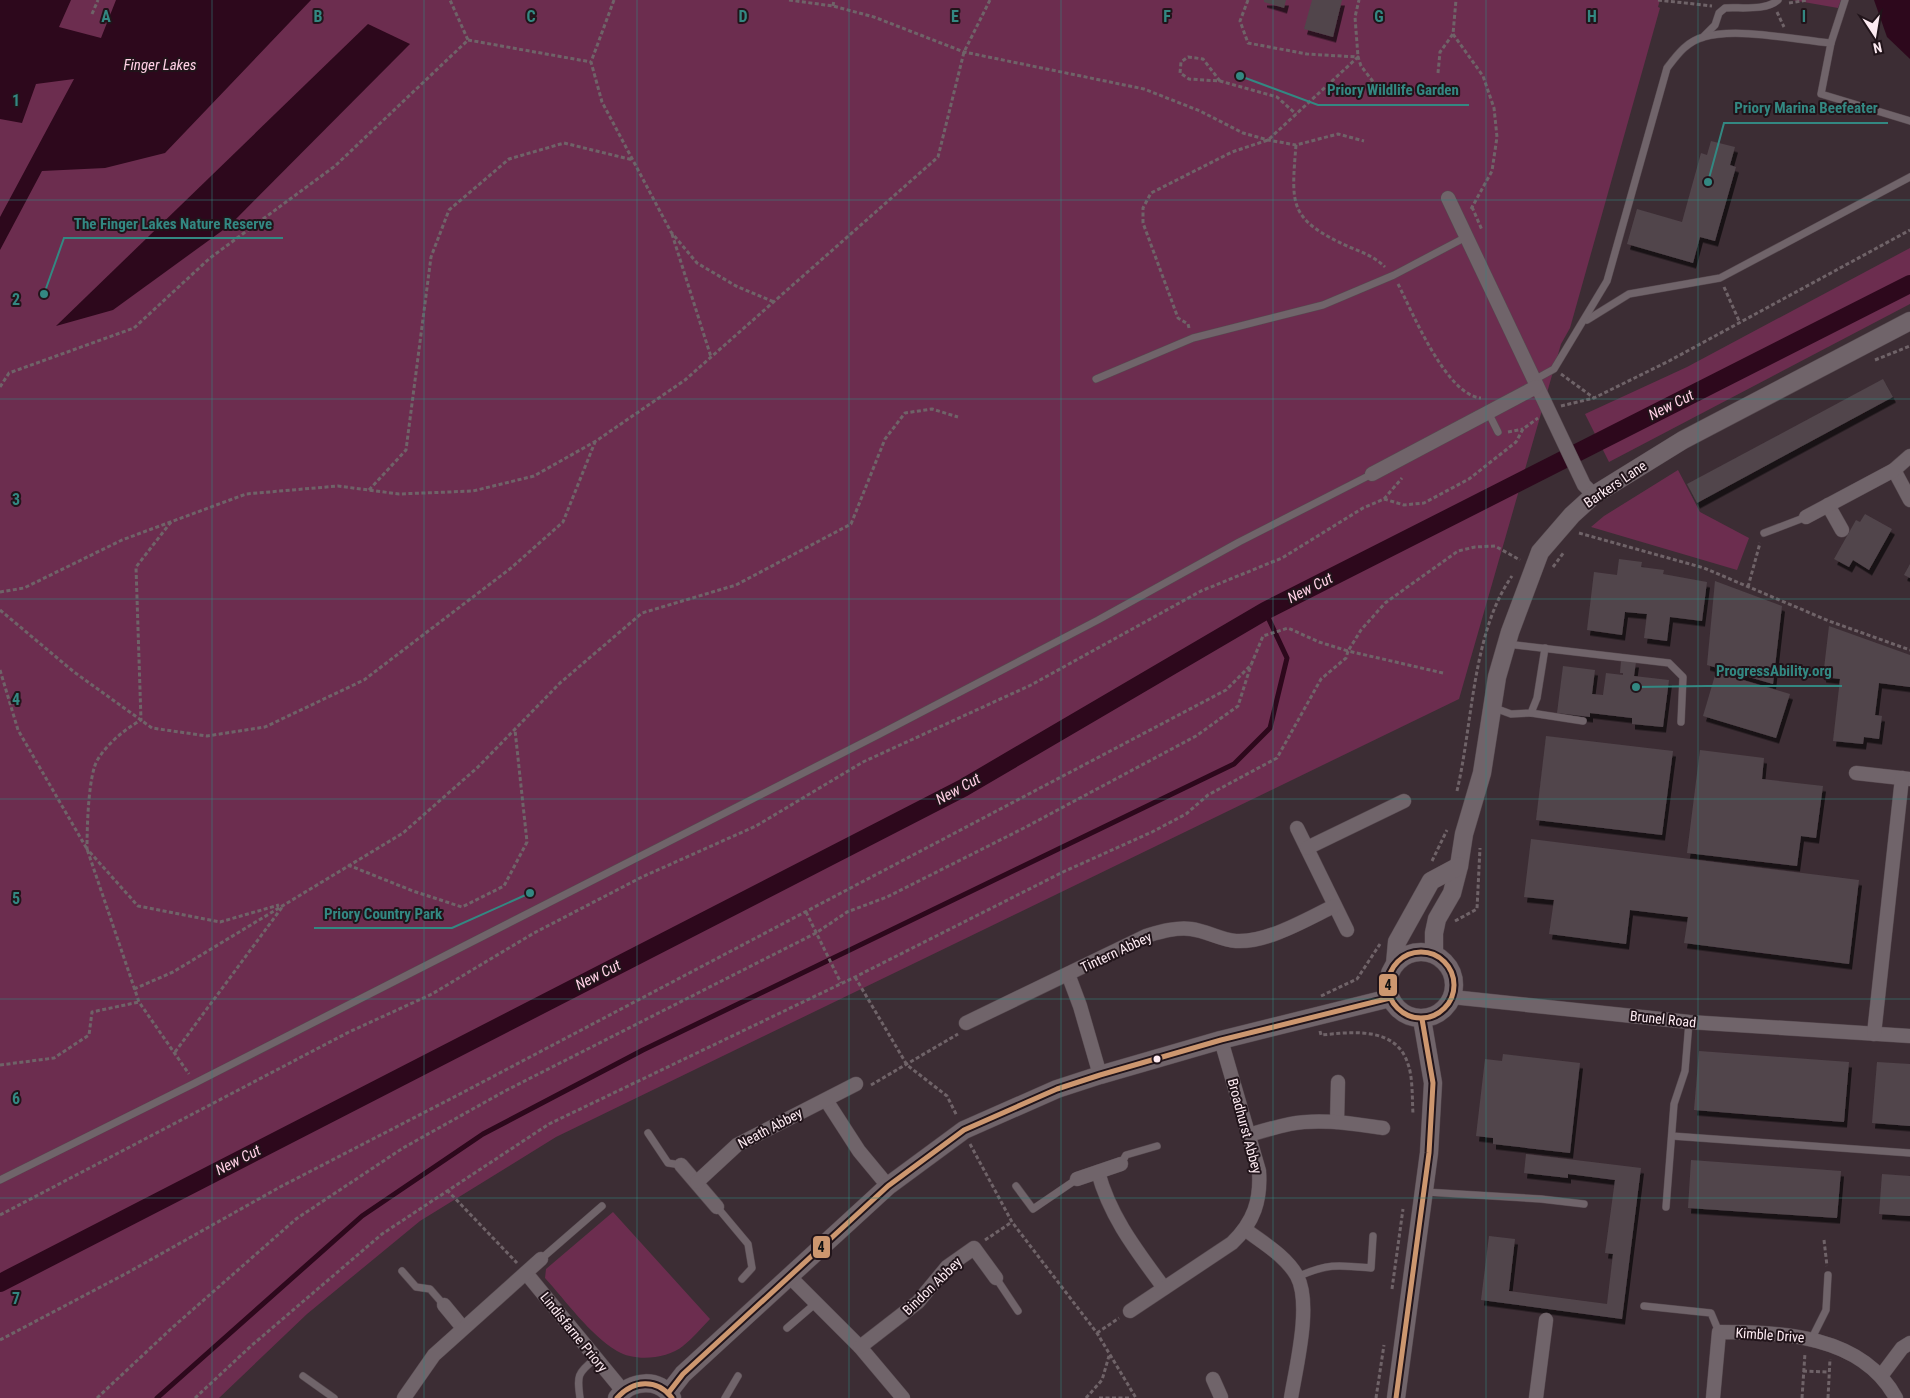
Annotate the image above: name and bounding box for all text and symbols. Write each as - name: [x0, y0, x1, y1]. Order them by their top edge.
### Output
- text: A: [101, 7, 111, 26]
- text: B: [314, 7, 323, 26]
- text: C: [526, 7, 536, 26]
- text: D: [738, 7, 748, 26]
- text: E: [951, 7, 959, 26]
- text: F: [1163, 7, 1171, 26]
- text: G: [1374, 7, 1384, 26]
- text: H: [1587, 7, 1597, 26]
- text: I: [1802, 7, 1806, 26]
- north arrow: [1850, 10, 1900, 60]
- text: N: [1872, 39, 1884, 56]
- water label: Finger Lakes: [124, 56, 197, 74]
- callout: Priory Wildlife Garden: [1318, 75, 1469, 105]
- text: Priory Wildlife Garden: [1327, 81, 1459, 99]
- text: 1: [12, 91, 20, 110]
- callout: Priory Marina Beefeater: [1724, 93, 1888, 123]
- text: Priory Marina Beefeater: [1734, 99, 1878, 117]
- callout: The Finger Lakes Nature Reserve: [64, 208, 283, 238]
- text: The Finger Lakes Nature Reserve: [74, 215, 272, 233]
- text: 2: [12, 290, 20, 309]
- water label: New Cut: [1645, 386, 1697, 424]
- street label: Barkers Lane: [1581, 457, 1650, 511]
- text: 3: [12, 490, 20, 509]
- water label: New Cut: [1284, 569, 1336, 607]
- callout: ProgressAbility.org: [1706, 656, 1842, 686]
- text: ProgressAbility.org: [1716, 662, 1832, 680]
- text: 4: [12, 690, 20, 709]
- water label: New Cut: [933, 769, 984, 809]
- text: 5: [12, 889, 20, 908]
- callout: Priory Country Park: [314, 898, 452, 928]
- text: Priory Country Park: [324, 905, 443, 923]
- street label: Tintern Abbey: [1078, 929, 1154, 975]
- water label: New Cut: [572, 956, 624, 994]
- line badge: 4: [1378, 973, 1398, 997]
- text: 4: [1384, 977, 1392, 993]
- street label: Brunel Road: [1629, 1008, 1697, 1030]
- unlabelled marker: [1152, 1054, 1162, 1064]
- street label: Broadhurst Abbey: [1225, 1077, 1265, 1176]
- text: 6: [12, 1089, 20, 1108]
- street label: Neath Abbey: [735, 1104, 805, 1152]
- water label: New Cut: [212, 1141, 264, 1179]
- line badge: 4: [812, 1235, 831, 1259]
- text: 4: [817, 1239, 825, 1255]
- street label: Bindon Abbey: [899, 1254, 965, 1318]
- text: 7: [12, 1289, 20, 1308]
- street label: Lindisfarne Priory: [537, 1289, 611, 1375]
- street label: Kimble Drive: [1735, 1325, 1806, 1345]

